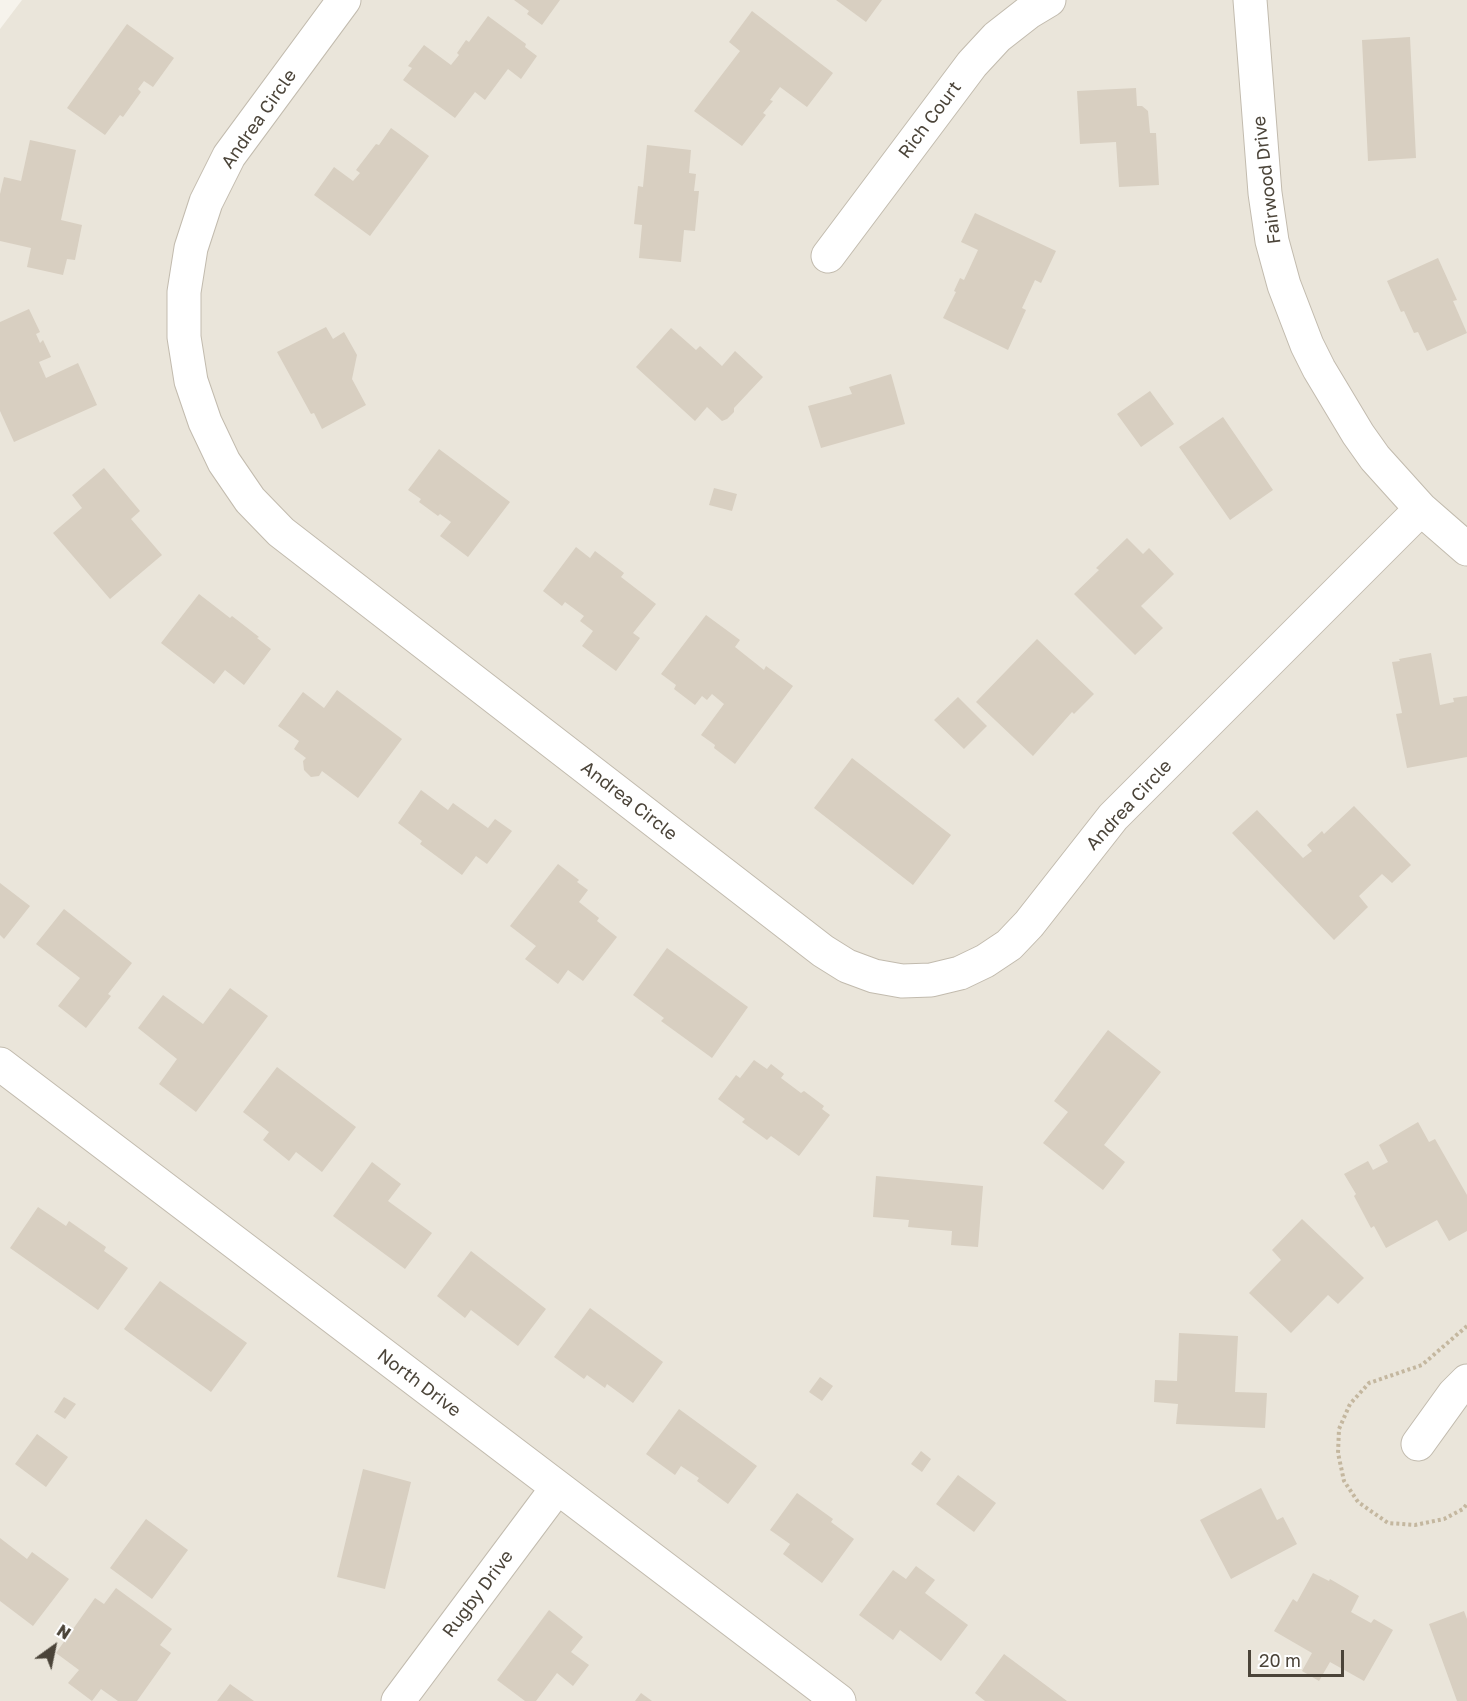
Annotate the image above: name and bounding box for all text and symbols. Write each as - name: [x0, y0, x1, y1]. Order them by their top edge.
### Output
- street label: Andrea Circle: [217, 65, 301, 173]
- street label: Rich Court: [894, 77, 966, 163]
- street label: Fairwood Drive: [1248, 115, 1286, 245]
- street label: Andrea Circle: [1082, 755, 1176, 855]
- street label: Andrea Circle: [577, 757, 681, 845]
- street label: North Drive: [373, 1345, 465, 1421]
- street label: Rugby Drive: [438, 1546, 518, 1642]
- north arrow: [24, 1617, 84, 1677]
- text: N: [53, 1620, 74, 1644]
- scale bar: [1251, 1638, 1347, 1676]
- text: 20 m: [1259, 1649, 1301, 1671]

